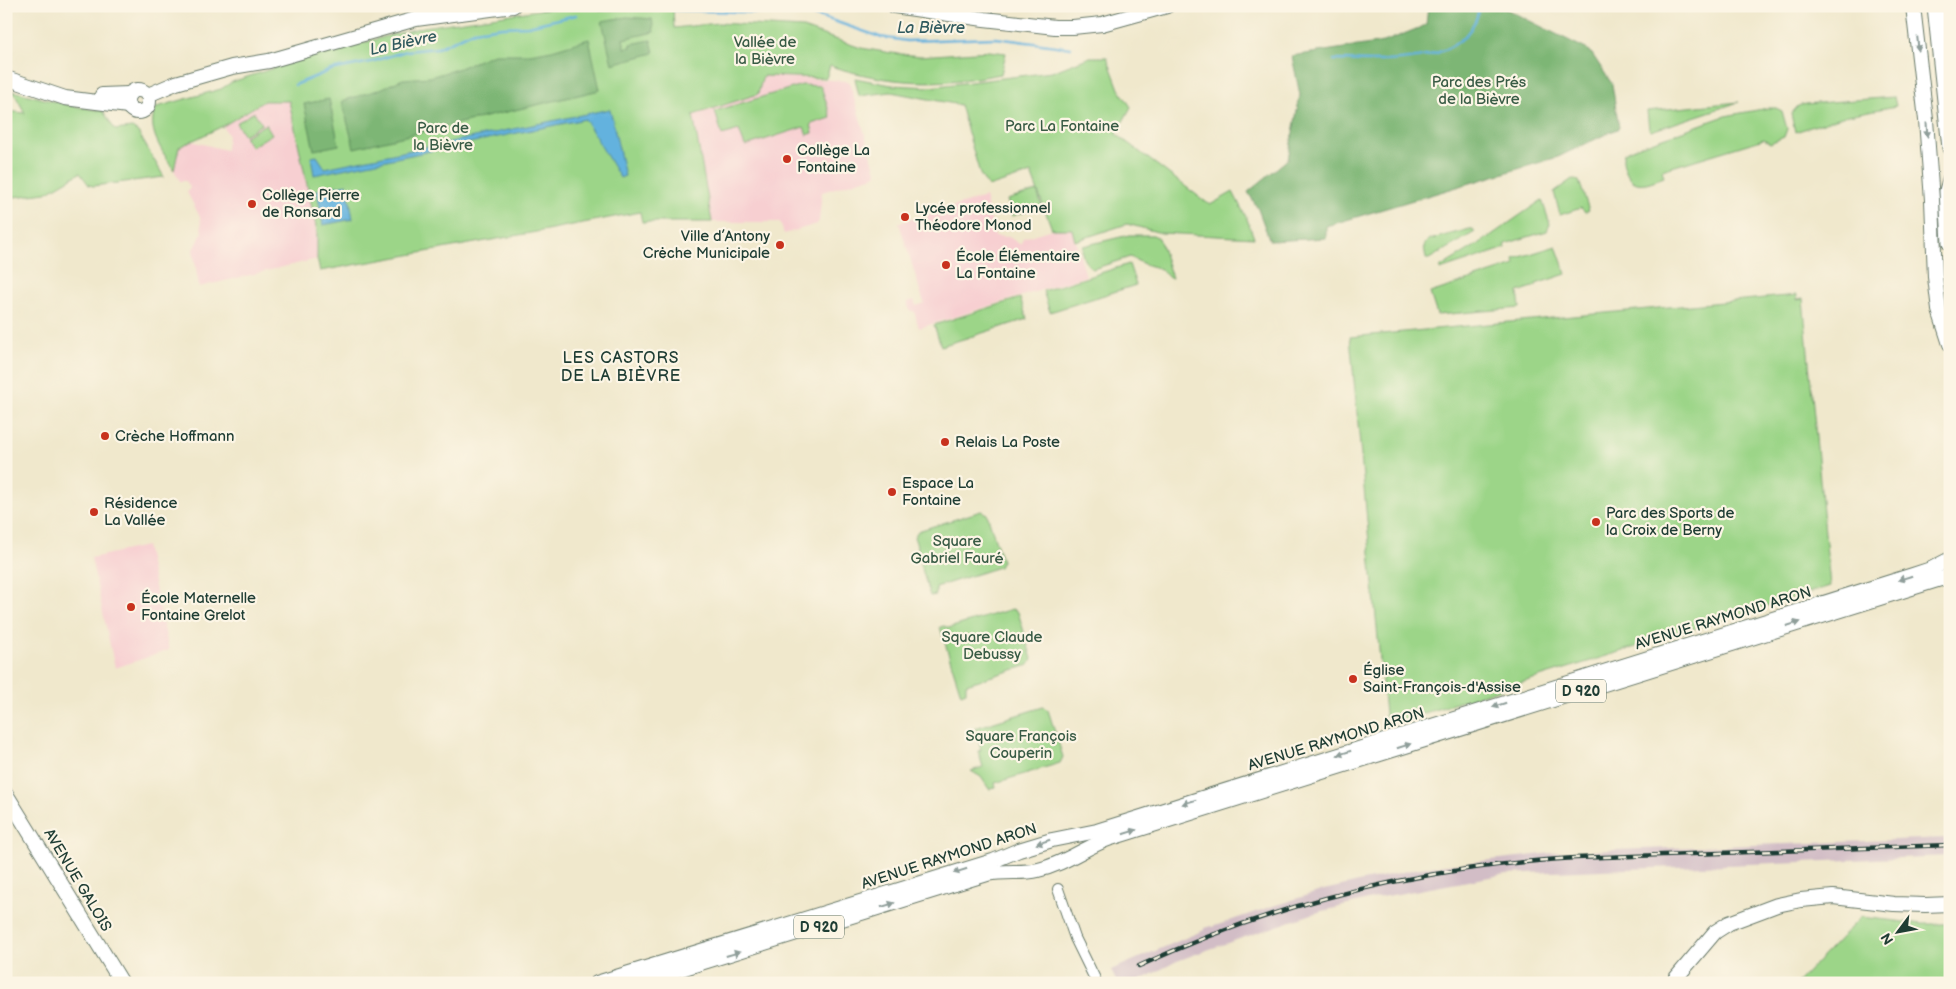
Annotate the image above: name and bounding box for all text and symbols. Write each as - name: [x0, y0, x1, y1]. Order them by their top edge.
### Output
- water label: La Bièvre: [897, 19, 965, 38]
- water label: La Bièvre: [368, 27, 439, 60]
- park label: Vallée de la Bièvre: [734, 33, 796, 69]
- one-way arrow: [1914, 36, 1922, 52]
- park label: Parc des Prés de la Bièvre: [1432, 73, 1527, 109]
- park label: Parc La Fontaine: [1005, 117, 1119, 136]
- park label: Parc de la Bièvre: [413, 119, 473, 155]
- one-way arrow: [1923, 123, 1931, 139]
- place label: Collège La Fontaine: [797, 141, 870, 177]
- marker: Collège La Fontaine: [781, 153, 793, 165]
- place label: Collège Pierre de Ronsard: [262, 186, 360, 222]
- marker: Collège Pierre de Ronsard: [246, 198, 258, 210]
- place label: Lycée professionnel Théodore Monod: [915, 199, 1051, 235]
- marker: Lycée professionnel Théodore Monod: [899, 211, 911, 223]
- place label: Ville d’Antony Crėche Municipale: [643, 227, 770, 263]
- marker: Ville d’Antony Crėche Municipale: [774, 239, 786, 251]
- place label: École Élémentaire La Fontaine: [956, 247, 1080, 283]
- marker: École Élémentaire La Fontaine: [940, 259, 952, 271]
- district label: LES CASTORS DE LA BIÈVRE: [561, 349, 681, 386]
- place label: Crèche Hoffmann: [115, 427, 234, 446]
- marker: Crèche Hoffmann: [99, 430, 111, 442]
- place label: Relais La Poste: [955, 433, 1060, 452]
- marker: Relais La Poste: [939, 436, 951, 448]
- place label: Espace La Fontaine: [902, 474, 974, 510]
- marker: Espace La Fontaine: [886, 486, 898, 498]
- place label: Résidence La Vallée: [104, 494, 178, 530]
- place label: Parc des Sports de la Croix de Berny: [1606, 504, 1735, 540]
- marker: Résidence La Vallée: [88, 506, 100, 518]
- marker: Parc des Sports de la Croix de Berny: [1590, 516, 1602, 528]
- park label: Square Gabriel Fauré: [911, 532, 1003, 568]
- one-way arrow: [1897, 574, 1912, 582]
- street label: AVENUE RAYMOND ARON: [1633, 583, 1814, 654]
- place label: École Maternelle Fontaine Grelot: [141, 589, 256, 625]
- marker: École Maternelle Fontaine Grelot: [125, 601, 137, 613]
- one-way arrow: [1785, 620, 1800, 628]
- park label: Square Claude Debussy: [942, 628, 1043, 664]
- place label: Église Saint-François-d'Assise: [1363, 661, 1521, 697]
- marker: Église Saint-François-d'Assise: [1347, 673, 1359, 685]
- road number: D 920: [1556, 679, 1606, 702]
- one-way arrow: [1492, 702, 1507, 709]
- street label: AVENUE RAYMOND ARON: [1246, 704, 1427, 775]
- park label: Square François Couperin: [965, 727, 1077, 763]
- one-way arrow: [1397, 742, 1412, 750]
- one-way arrow: [1337, 750, 1352, 758]
- one-way arrow: [1181, 798, 1196, 806]
- street label: AVENUE RAYMOND ARON: [859, 819, 1039, 894]
- street label: AVENUE GALOIS: [39, 825, 116, 935]
- one-way arrow: [1122, 828, 1137, 836]
- one-way arrow: [1036, 839, 1051, 847]
- one-way arrow: [953, 868, 968, 875]
- one-way arrow: [880, 901, 895, 909]
- north arrow: [1874, 906, 1924, 956]
- road number: D 920: [794, 916, 844, 939]
- text: N: [1877, 930, 1897, 948]
- one-way arrow: [725, 949, 740, 957]

